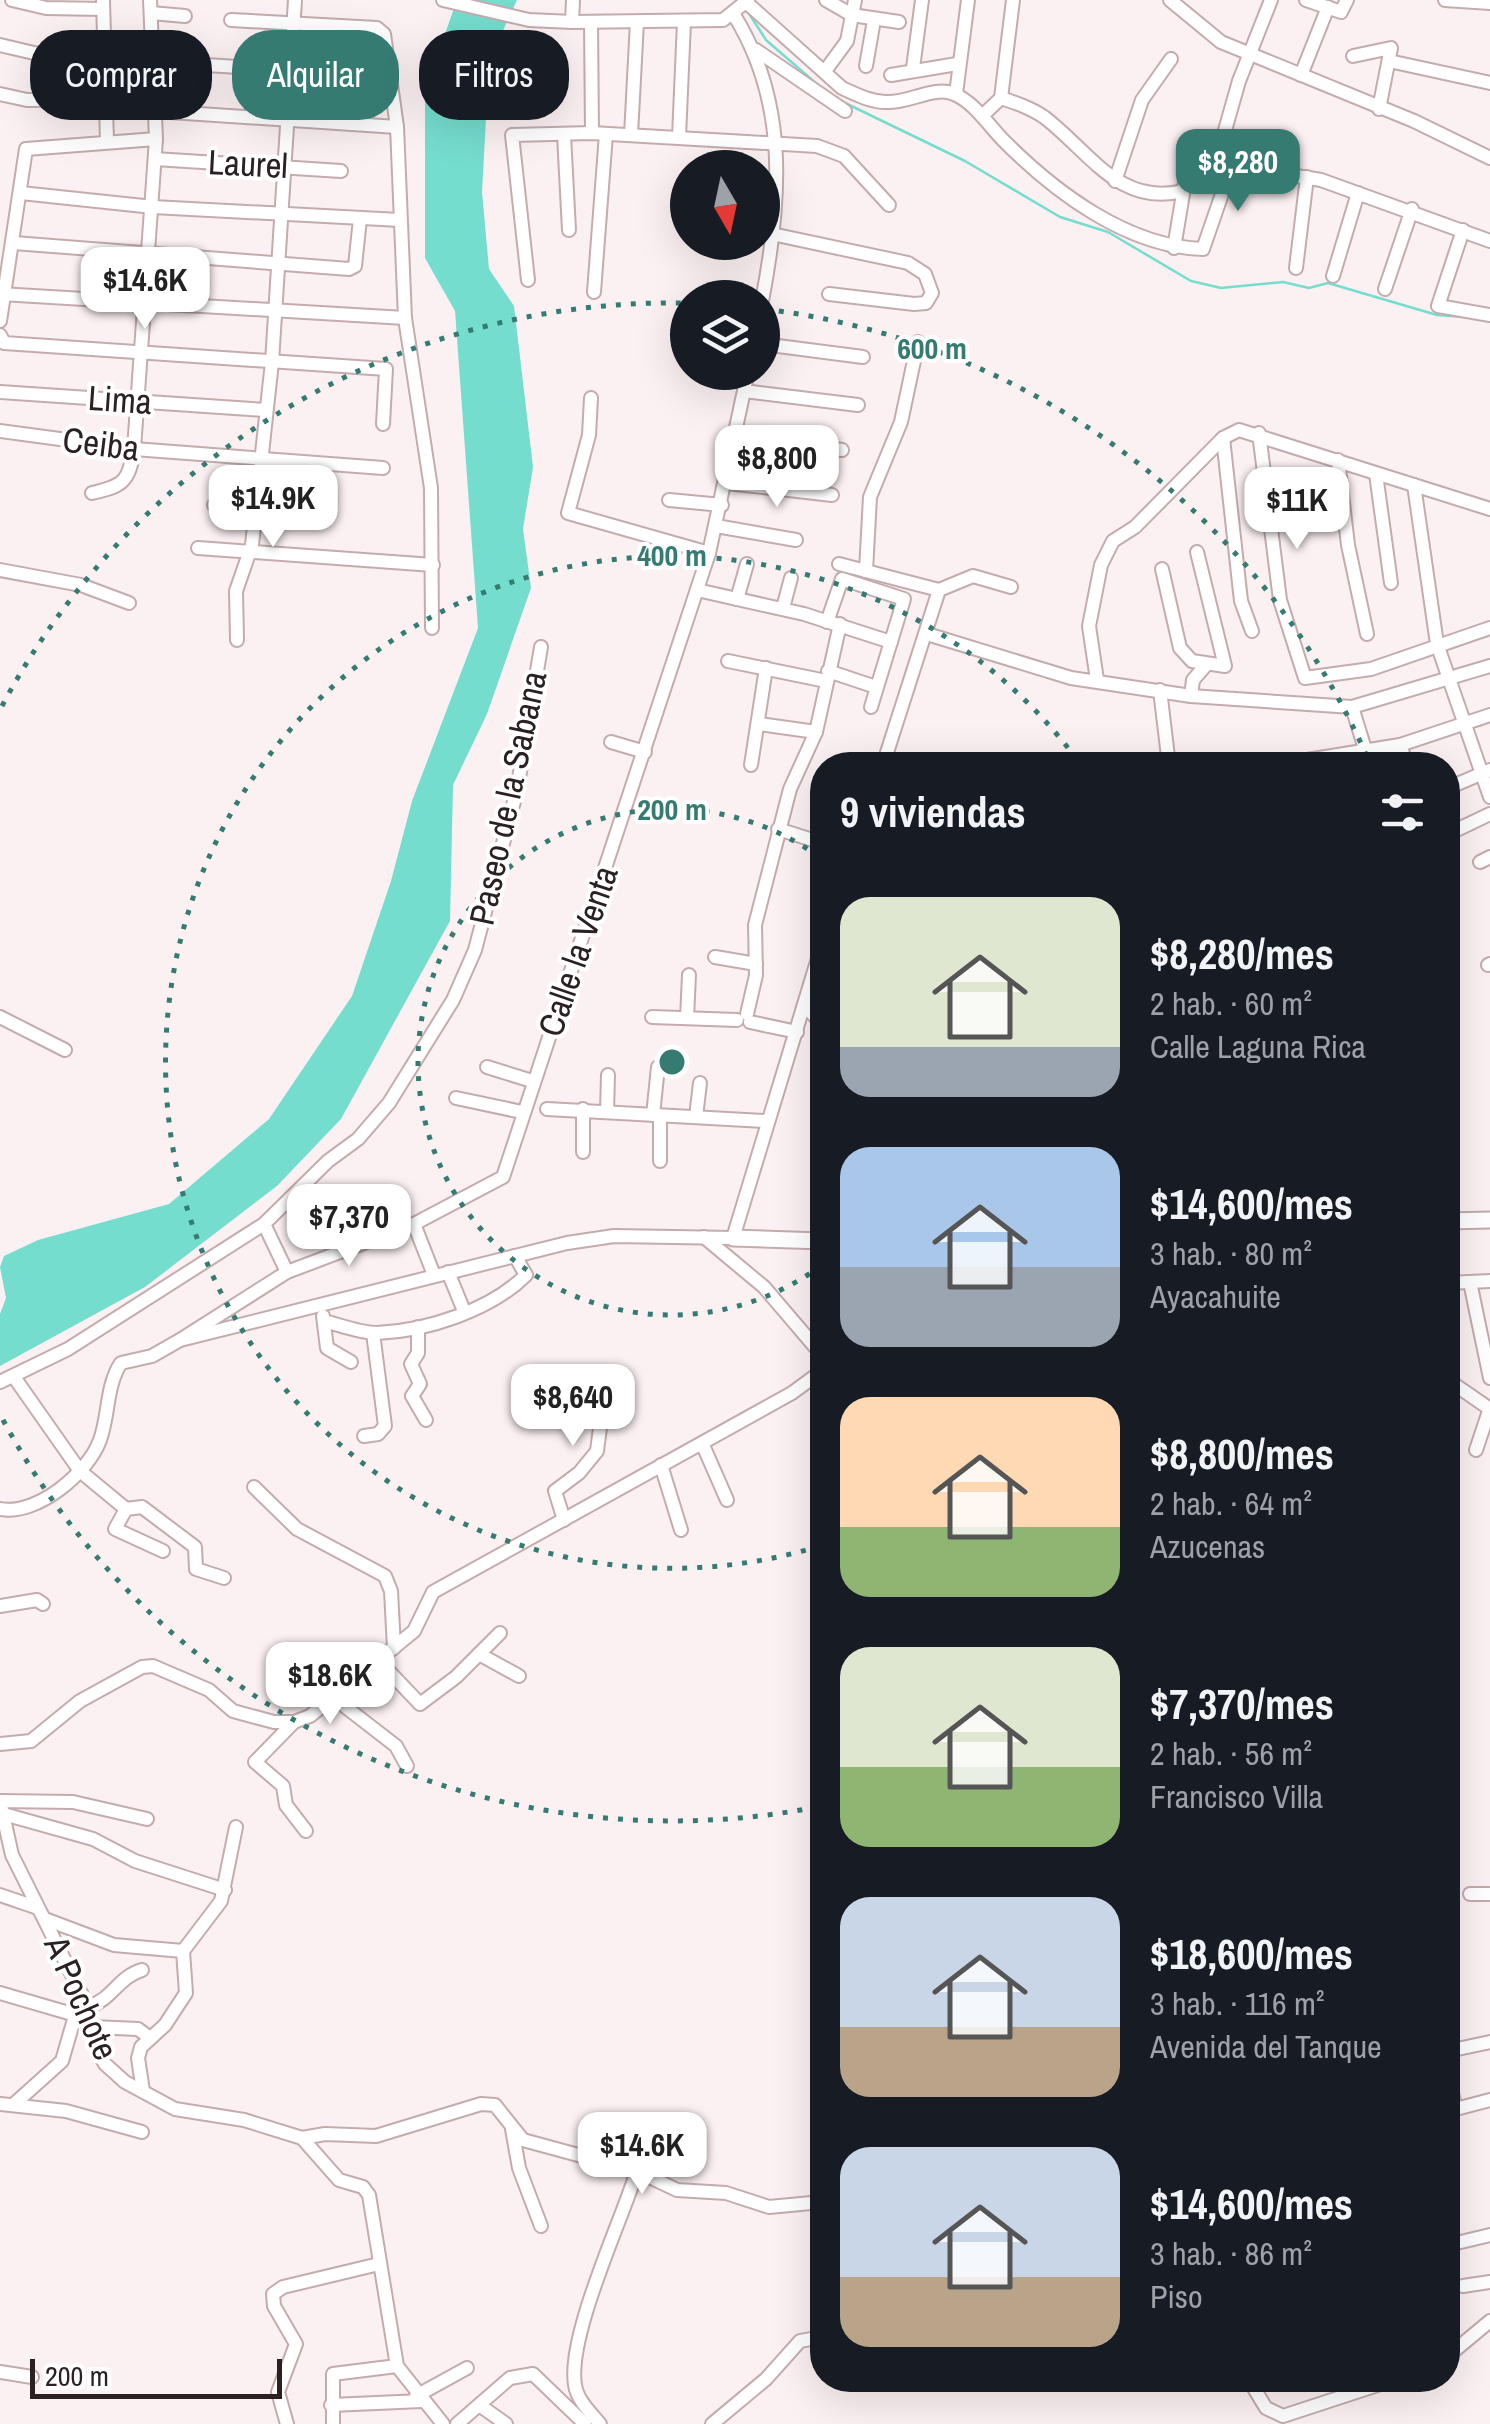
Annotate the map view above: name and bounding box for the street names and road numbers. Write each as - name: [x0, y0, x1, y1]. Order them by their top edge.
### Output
- street label: Laurel: [207, 138, 289, 189]
- street label: Lima: [87, 374, 154, 425]
- street label: Ceiba: [60, 416, 142, 471]
- street label: Paseo de la Sabana: [458, 667, 557, 929]
- street label: Calle la Venta: [526, 859, 629, 1042]
- street label: A Pochote: [33, 1928, 130, 2067]

